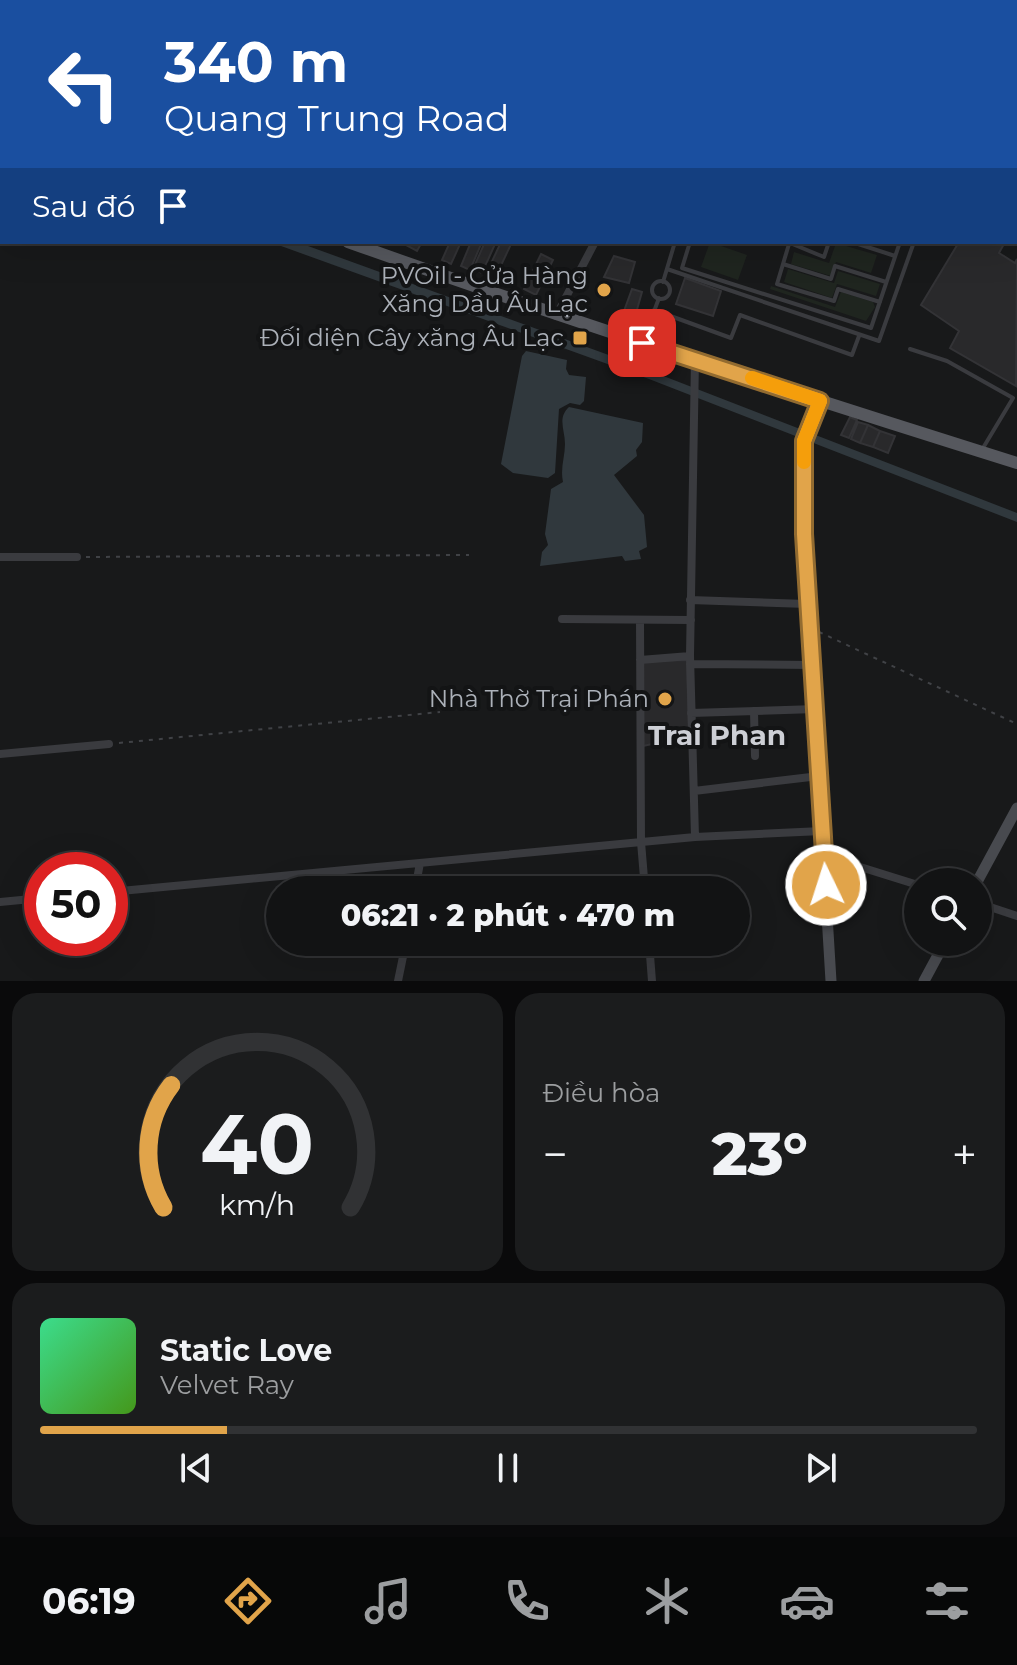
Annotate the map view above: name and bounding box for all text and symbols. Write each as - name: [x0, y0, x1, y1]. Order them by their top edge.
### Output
- text: 340 m: [164, 28, 348, 96]
- icon: left: [32, 32, 136, 136]
- text: Quang Trung Road: [164, 96, 509, 140]
- icon: arrive: [151, 184, 195, 228]
- text: Sau đó: [32, 188, 135, 225]
- place label: PVOil - Cửa Hàng Xăng Dầu Âu Lạc: [381, 261, 588, 318]
- marker: PVOil - Cửa Hàng Xăng Dầu Âu Lạc: [595, 281, 613, 299]
- pin: [608, 309, 676, 377]
- icon: arrive: [620, 321, 664, 365]
- place label: Đối diện Cây xăng Âu Lạc: [260, 323, 564, 352]
- marker: Đối diện Cây xăng Âu Lạc: [571, 329, 589, 347]
- place label: Nhà Thờ Trại Phán: [429, 684, 649, 713]
- marker: Nhà Thờ Trại Phán: [656, 690, 674, 708]
- district label: Trai Phan: [648, 718, 786, 752]
- position arrow: [784, 843, 868, 927]
- speed limit sign: 50: [24, 852, 128, 956]
- map controls: [904, 868, 992, 956]
- button: search: [904, 868, 992, 956]
- text: 06:21 · 2 phút · 470 m: [341, 897, 675, 934]
- text: Điều hòa: [543, 1077, 660, 1109]
- text: 40: [200, 1093, 314, 1195]
- text: 23°: [712, 1117, 808, 1190]
- text: −: [543, 1127, 568, 1181]
- text: +: [952, 1127, 977, 1181]
- text: km/h: [219, 1187, 295, 1222]
- text: Static Love: [160, 1332, 332, 1369]
- text: Velvet Ray: [160, 1369, 294, 1401]
- icon: previous: [174, 1446, 218, 1490]
- icon: pause: [486, 1446, 530, 1490]
- icon: next: [799, 1446, 843, 1490]
- icon: directions: [220, 1573, 276, 1629]
- icon: music: [360, 1573, 416, 1629]
- icon: phone: [499, 1573, 555, 1629]
- icon: climate: [639, 1573, 695, 1629]
- icon: car: [779, 1573, 835, 1629]
- icon: filters: [919, 1573, 975, 1629]
- text: 06:19: [42, 1579, 136, 1623]

